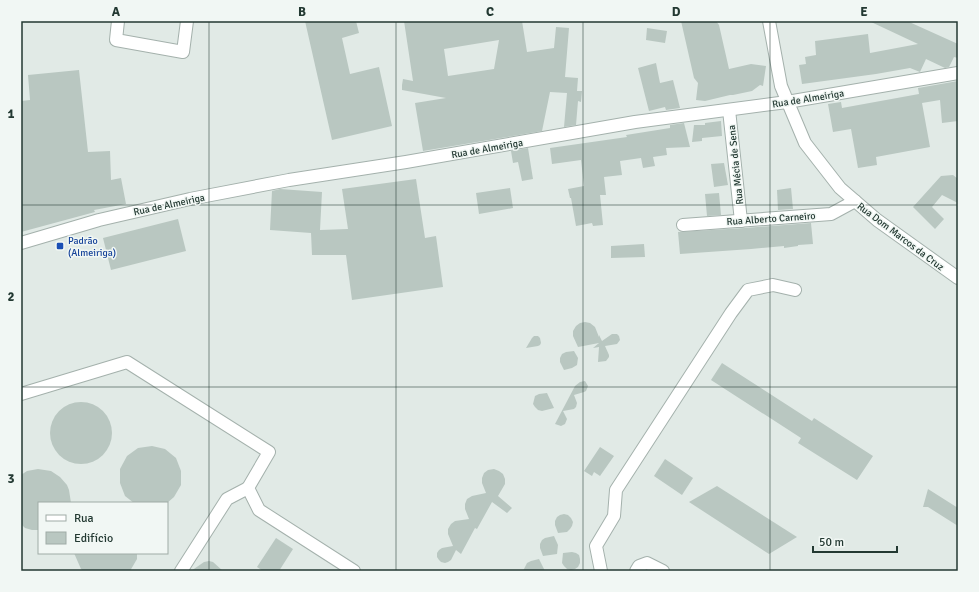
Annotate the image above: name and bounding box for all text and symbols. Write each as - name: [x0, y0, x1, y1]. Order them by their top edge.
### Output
- text: A: [112, 4, 121, 20]
- text: B: [298, 4, 306, 20]
- text: C: [486, 4, 494, 20]
- text: D: [672, 4, 681, 20]
- text: E: [860, 4, 868, 20]
- street label: Rua de Almeiriga: [771, 87, 845, 111]
- text: 1: [7, 106, 15, 122]
- street label: Rua Mécia de Sena: [726, 124, 746, 205]
- street label: Rua de Almeiriga: [450, 137, 524, 161]
- street label: Rua de Almeiriga: [132, 192, 206, 218]
- street label: Rua Dom Marcos da Cruz: [855, 200, 947, 274]
- street label: Rua Alberto Carneiro: [726, 210, 816, 228]
- place label: Padrão (Almeiriga): [68, 235, 116, 259]
- marker: Padrão (Almeiriga): [55, 241, 65, 251]
- text: 2: [7, 289, 15, 305]
- text: 3: [7, 471, 15, 487]
- legend: [38, 502, 168, 554]
- text: Rua: [74, 511, 94, 526]
- scale bar: [813, 528, 897, 554]
- text: Edifício: [74, 531, 113, 546]
- text: 50 m: [819, 535, 844, 550]

